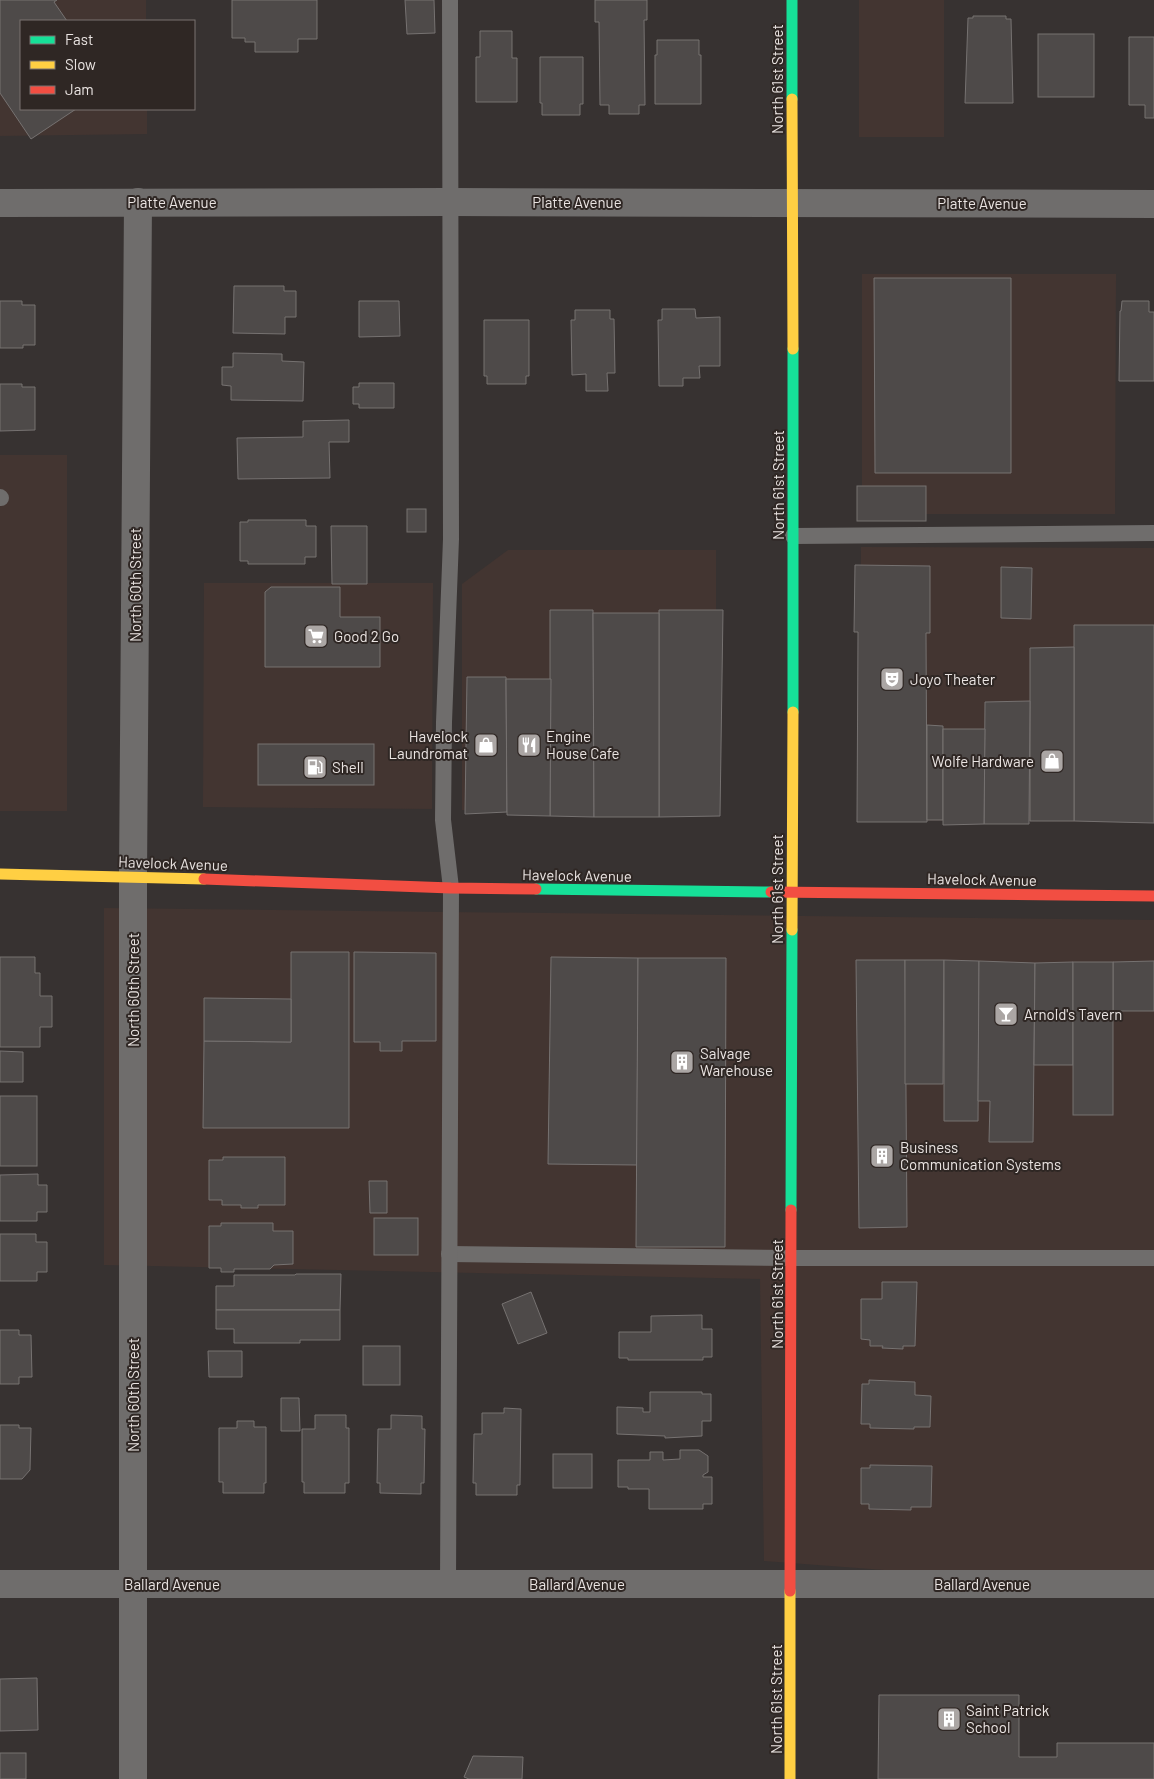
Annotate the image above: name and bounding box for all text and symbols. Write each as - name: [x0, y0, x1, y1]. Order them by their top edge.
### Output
- legend: [20, 20, 195, 110]
- street label: North 61st Street: [768, 24, 786, 134]
- text: Fast: [65, 30, 93, 48]
- text: Slow: [65, 55, 96, 73]
- text: Jam: [65, 80, 94, 98]
- street label: Platte Avenue: [127, 193, 217, 211]
- street label: Platte Avenue: [532, 193, 622, 211]
- street label: Platte Avenue: [937, 194, 1027, 212]
- street label: North 61st Street: [769, 430, 787, 540]
- street label: North 60th Street: [126, 528, 144, 642]
- supermarket icon: Good 2 Go: [303, 623, 329, 649]
- place label: Good 2 Go: [334, 627, 399, 645]
- theatre icon: Joyo Theater: [879, 666, 905, 692]
- place label: Joyo Theater: [910, 670, 996, 688]
- place label: Havelock Laundromat: [389, 727, 468, 762]
- place label: Engine House Cafe: [546, 727, 619, 762]
- shop icon: Havelock Laundromat: [473, 732, 499, 758]
- restaurant icon: Engine House Cafe: [516, 732, 542, 758]
- shop icon: Wolfe Hardware: [1039, 748, 1065, 774]
- place label: Wolfe Hardware: [932, 752, 1034, 770]
- fuel station icon: Shell: [302, 754, 328, 780]
- place label: Shell: [332, 758, 364, 776]
- street label: North 61st Street: [768, 834, 786, 944]
- street label: Havelock Avenue: [118, 852, 228, 874]
- street label: Havelock Avenue: [522, 865, 632, 885]
- street label: Havelock Avenue: [927, 869, 1037, 889]
- street label: North 60th Street: [124, 933, 142, 1047]
- bar icon: Arnold's Tavern: [993, 1001, 1019, 1027]
- place label: Arnold's Tavern: [1024, 1005, 1122, 1023]
- place label: Salvage Warehouse: [700, 1044, 773, 1079]
- building icon: Salvage Warehouse: [669, 1049, 695, 1075]
- place label: Business Communication Systems: [900, 1138, 1061, 1173]
- building icon: Business Communication Systems: [869, 1143, 895, 1169]
- street label: North 61st Street: [768, 1239, 786, 1349]
- street label: North 60th Street: [124, 1338, 142, 1452]
- street label: Ballard Avenue: [124, 1575, 220, 1593]
- street label: Ballard Avenue: [529, 1575, 625, 1593]
- street label: Ballard Avenue: [934, 1575, 1030, 1593]
- street label: North 61st Street: [767, 1644, 785, 1754]
- place label: Saint Patrick School: [966, 1701, 1050, 1736]
- building icon: Saint Patrick School: [936, 1706, 962, 1732]

